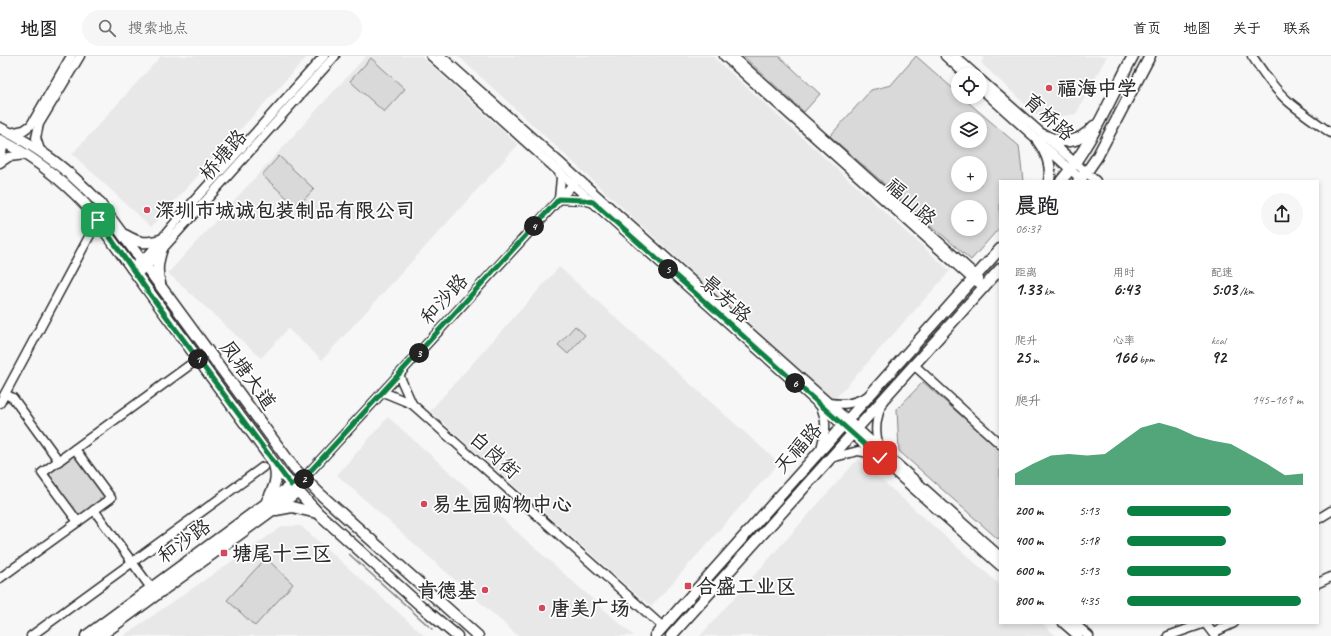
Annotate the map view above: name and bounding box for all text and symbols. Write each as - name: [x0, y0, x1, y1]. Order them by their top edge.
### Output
- search box: [82, 10, 362, 46]
- text: 地图: [20, 17, 58, 41]
- icon: search: [96, 17, 118, 39]
- text: 搜索地点: [128, 19, 188, 38]
- text: 首页: [1133, 20, 1161, 37]
- text: 地图: [1183, 20, 1211, 37]
- text: 关于: [1233, 20, 1261, 37]
- text: 联系: [1283, 20, 1311, 37]
- map controls: [951, 68, 987, 236]
- button: locate: [951, 68, 987, 104]
- place label: 福海中学: [1057, 76, 1137, 101]
- marker: 福海中学: [1044, 83, 1054, 93]
- street label: 育桥路: [1018, 88, 1080, 147]
- button: layers: [951, 112, 987, 148]
- street label: 桥塘路: [194, 123, 253, 186]
- button: +: [951, 156, 987, 192]
- street label: 福山路: [880, 173, 942, 232]
- text: 晨跑: [1015, 192, 1059, 220]
- button: share: [1261, 193, 1303, 235]
- place label: 深圳市城诚包装制品有限公司: [155, 198, 415, 223]
- button: −: [951, 200, 987, 236]
- pin: [81, 203, 115, 237]
- marker: 深圳市城诚包装制品有限公司: [142, 205, 152, 215]
- icon: arrive: [87, 209, 109, 231]
- pin: 4: [524, 216, 544, 236]
- text: 4: [532, 219, 536, 233]
- text: 06:37: [1015, 221, 1041, 237]
- pin: 5: [658, 259, 678, 279]
- text: 5: [666, 262, 670, 276]
- text: 距离: [1015, 265, 1037, 279]
- text: 用时: [1113, 265, 1135, 279]
- text: 配速: [1211, 265, 1233, 279]
- street label: 和沙路: [415, 268, 474, 330]
- street label: 景芳路: [695, 270, 757, 329]
- text: 1.33: [1015, 279, 1041, 300]
- text: 6:43: [1113, 279, 1140, 300]
- text: 5:03: [1211, 279, 1237, 300]
- text: km: [1041, 284, 1055, 298]
- text: /km: [1237, 284, 1254, 298]
- text: 爬升: [1015, 333, 1037, 347]
- text: 心率: [1113, 333, 1135, 347]
- text: kcal: [1211, 333, 1226, 347]
- street label: 凤塘大道: [214, 335, 282, 415]
- pin: 3: [409, 343, 429, 363]
- text: 3: [417, 346, 421, 360]
- text: 25: [1015, 347, 1030, 368]
- text: 166: [1113, 347, 1137, 368]
- text: 92: [1211, 347, 1226, 368]
- pin: 1: [188, 349, 208, 369]
- text: 1: [196, 352, 200, 366]
- text: m: [1030, 352, 1039, 366]
- text: bpm: [1137, 352, 1154, 366]
- pin: 6: [785, 373, 805, 393]
- text: 6: [792, 376, 798, 390]
- text: 145–169 m: [1252, 392, 1303, 408]
- text: 爬升: [1015, 393, 1041, 409]
- street label: 天福路: [769, 417, 828, 479]
- street label: 白岗街: [464, 426, 526, 484]
- pin: [863, 441, 897, 475]
- icon: check: [869, 447, 891, 469]
- pin: 2: [294, 469, 314, 489]
- text: 2: [302, 472, 306, 486]
- place label: 易生园购物中心: [432, 492, 572, 517]
- marker: 易生园购物中心: [419, 499, 429, 509]
- text: 200 m: [1015, 503, 1043, 519]
- text: 5:13: [1079, 503, 1099, 519]
- street label: 和沙路: [152, 513, 216, 569]
- text: 400 m: [1015, 533, 1043, 549]
- text: 5:18: [1079, 533, 1099, 549]
- place label: 塘尾十三区: [232, 541, 332, 566]
- marker: 塘尾十三区: [219, 548, 229, 558]
- text: 600 m: [1015, 563, 1043, 579]
- text: 5:13: [1079, 563, 1099, 579]
- place label: 合盛工业区: [696, 574, 796, 599]
- place label: 肯德基: [417, 578, 477, 603]
- marker: 合盛工业区: [683, 581, 693, 591]
- marker: 肯德基: [480, 585, 490, 595]
- text: 800 m: [1015, 593, 1043, 609]
- text: 4:35: [1079, 593, 1099, 609]
- place label: 唐美广场: [550, 596, 630, 621]
- marker: 唐美广场: [537, 603, 547, 613]

